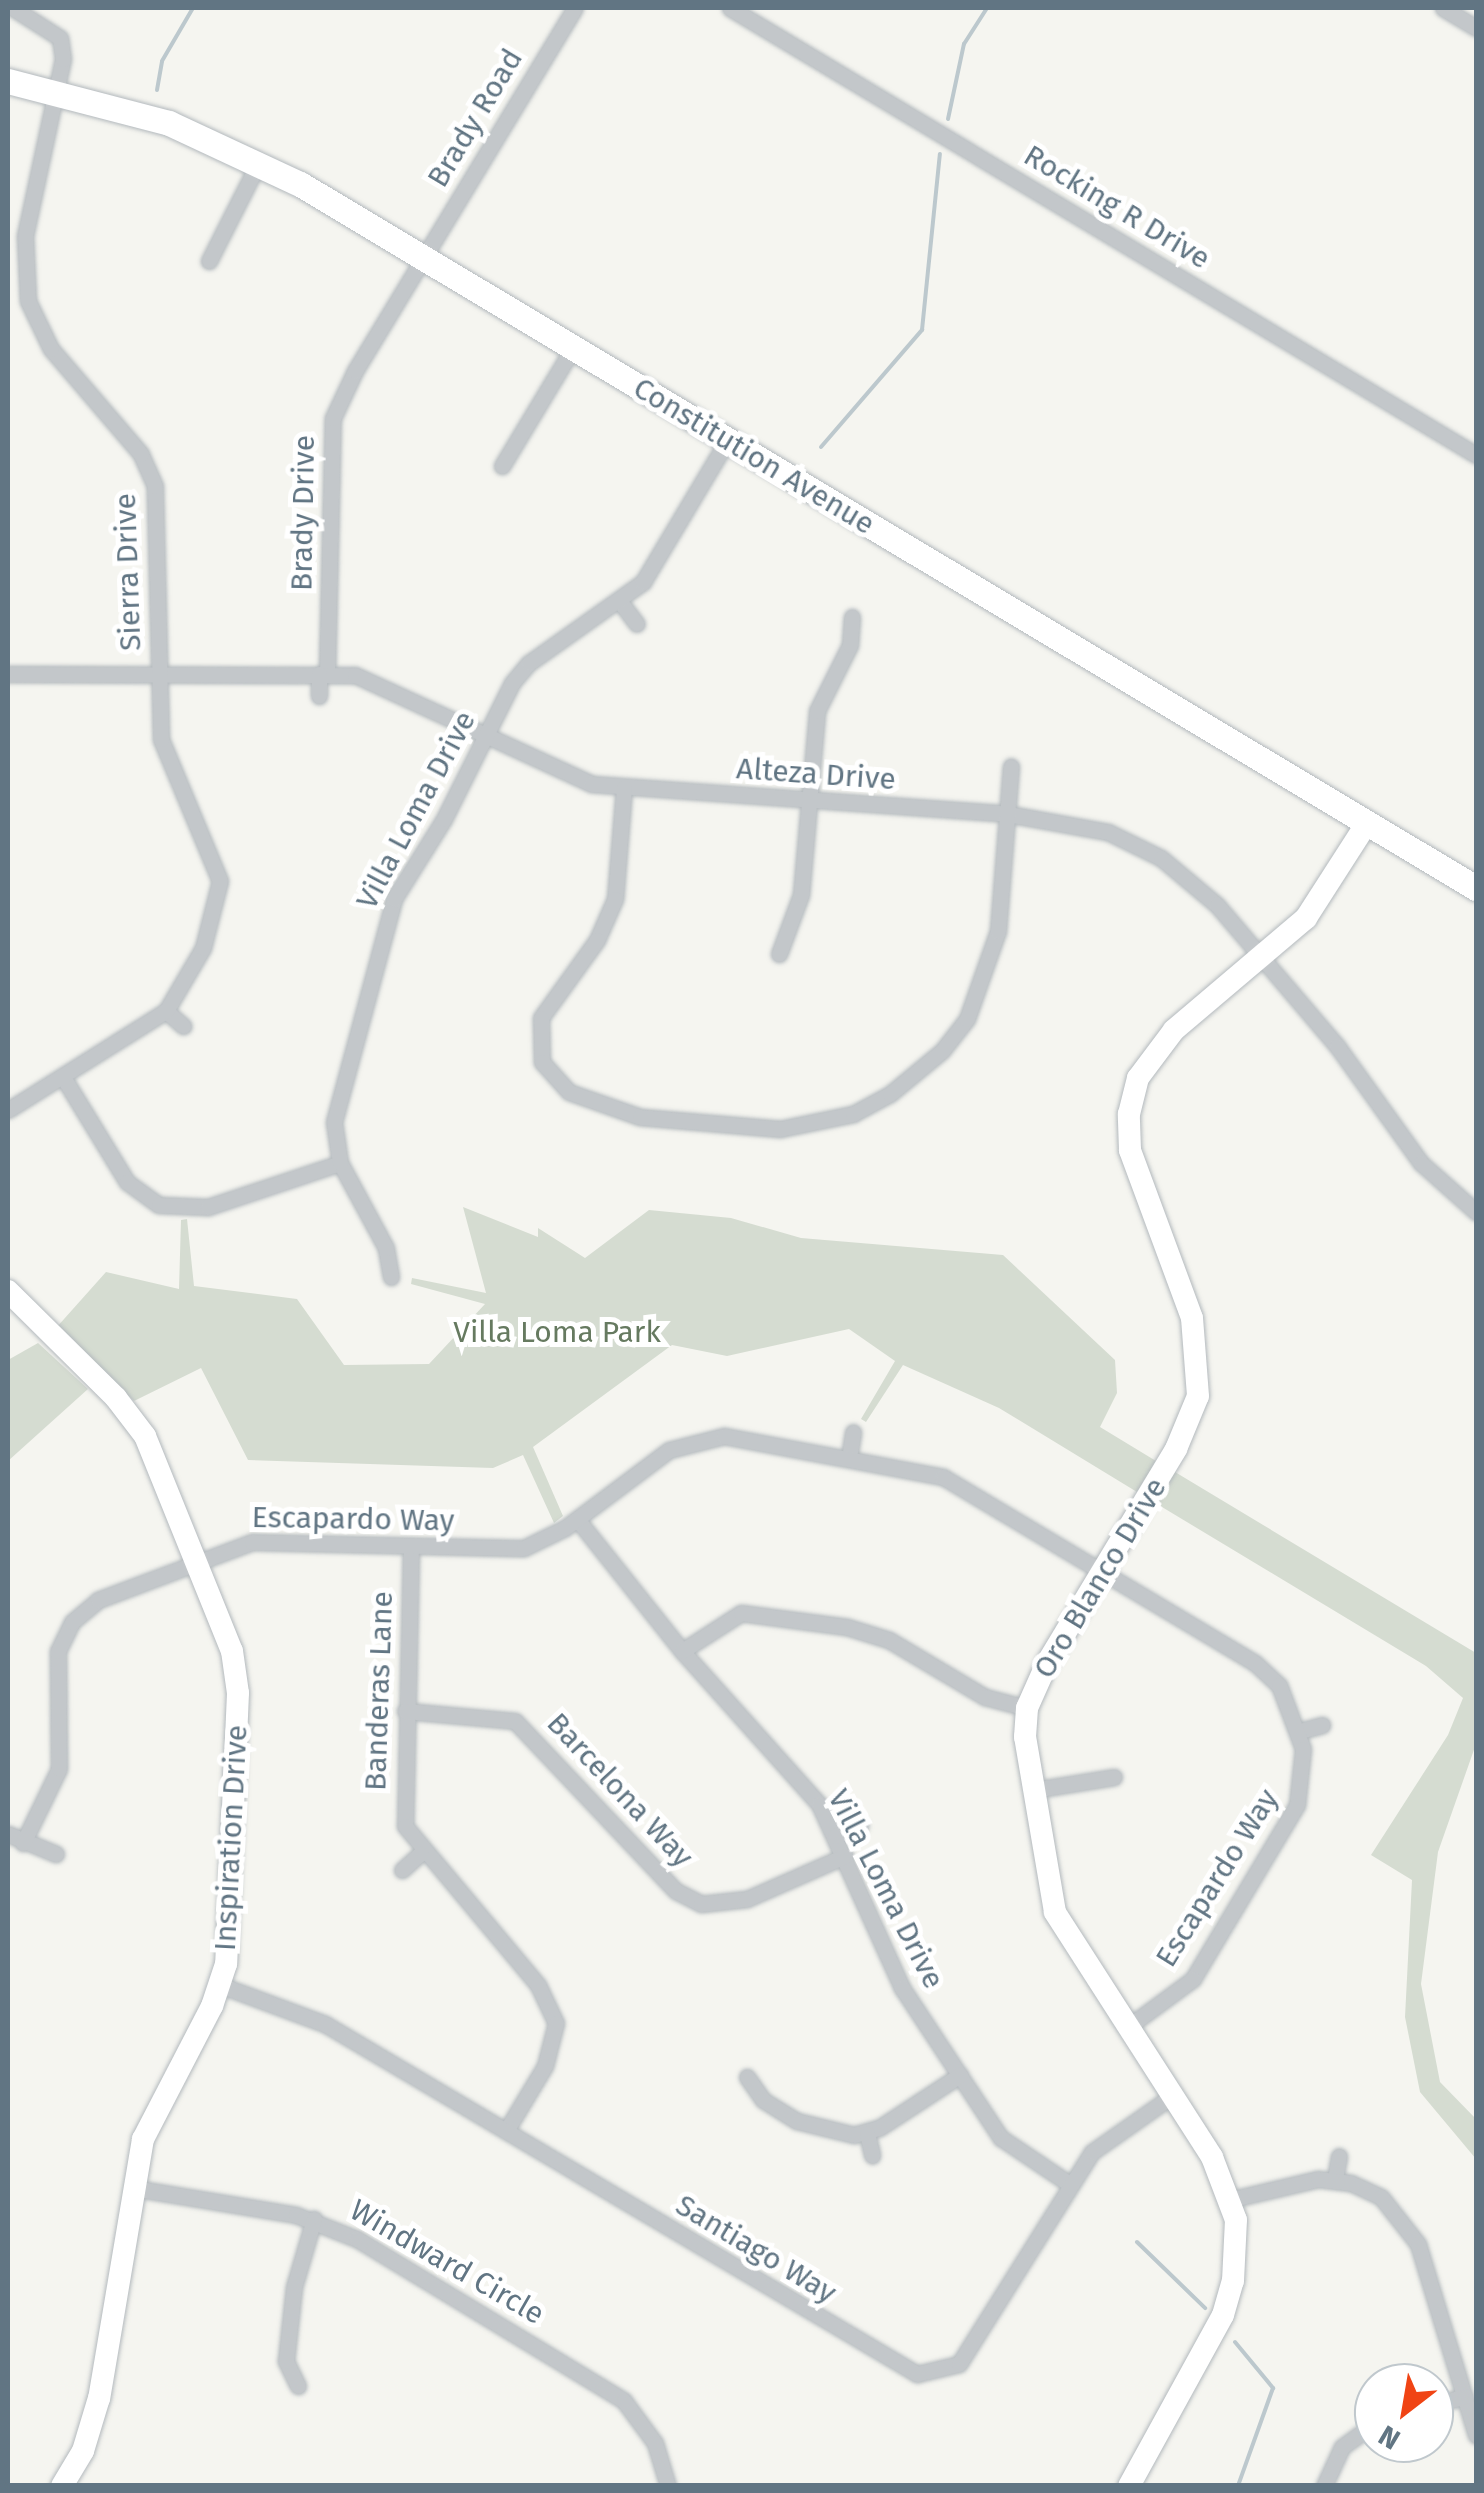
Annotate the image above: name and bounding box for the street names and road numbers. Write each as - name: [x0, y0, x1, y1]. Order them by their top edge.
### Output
- street label: Brady Road: [420, 42, 530, 194]
- street label: Rocking R Drive: [1017, 137, 1217, 277]
- street label: Constitution Avenue: [627, 370, 881, 542]
- street label: Brady Drive: [284, 435, 322, 591]
- street label: Sierra Drive: [107, 492, 149, 652]
- street label: Villa Loma Drive: [349, 705, 483, 915]
- street label: Alteza Drive: [735, 750, 897, 798]
- street label: Oro Blanco Drive: [1026, 1471, 1174, 1685]
- street label: Escapardo Way: [251, 1499, 455, 1539]
- street label: Banderas Lane: [358, 1591, 400, 1791]
- street label: Barcelona Way: [539, 1705, 701, 1875]
- street label: Inspiration Drive: [207, 1724, 255, 1952]
- street label: Villa Loma Drive: [820, 1783, 952, 1995]
- street label: Escapardo Way: [1148, 1783, 1286, 1973]
- street label: Santiago Way: [669, 2187, 843, 2311]
- street label: Windward Circle: [344, 2192, 550, 2332]

